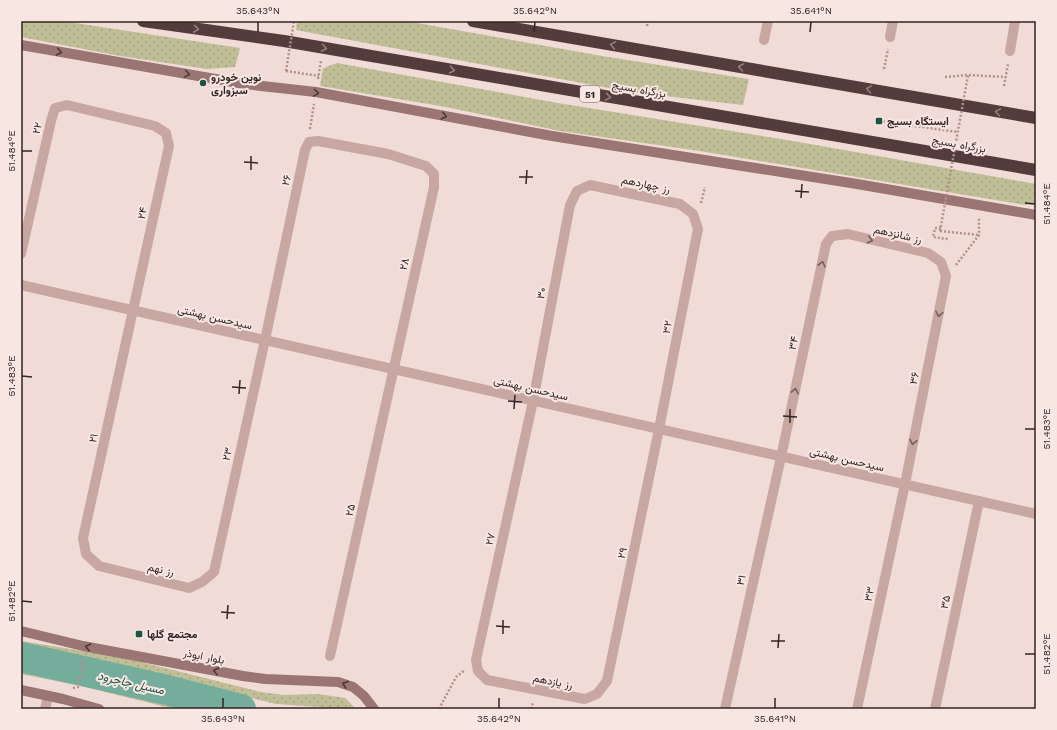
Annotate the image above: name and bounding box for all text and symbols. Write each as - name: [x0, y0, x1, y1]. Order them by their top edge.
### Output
- text: 35.643°N: [236, 5, 280, 16]
- text: 35.642°N: [513, 5, 557, 16]
- text: 35.641°N: [790, 5, 832, 16]
- one-way arrow: [193, 24, 199, 33]
- one-way arrow: [610, 41, 616, 50]
- one-way arrow: [321, 44, 327, 52]
- one-way arrow: [56, 47, 62, 56]
- one-way arrow: [738, 64, 744, 72]
- one-way arrow: [449, 65, 455, 74]
- one-way arrow: [184, 69, 191, 78]
- place label: نوین خودرو سبزواری: [211, 71, 261, 97]
- marker: نوین خودرو سبزواری: [198, 78, 208, 88]
- street label: بزرگراه بسیج: [611, 78, 667, 102]
- road number: 51: [580, 86, 600, 102]
- one-way arrow: [866, 86, 873, 94]
- one-way arrow: [313, 88, 319, 97]
- one-way arrow: [605, 92, 611, 101]
- one-way arrow: [994, 108, 1001, 117]
- one-way arrow: [441, 111, 447, 120]
- place label: ایستگاه بسیج: [887, 115, 949, 129]
- marker: ایستگاه بسیج: [874, 116, 884, 126]
- street label: ۲۲: [30, 121, 45, 135]
- text: 51.484°E: [6, 130, 17, 172]
- street label: بزرگراه بسیج: [931, 133, 987, 157]
- street label: ۲۶: [279, 173, 294, 187]
- street label: رز چهاردهم: [620, 173, 672, 197]
- text: 51.484°E: [1041, 183, 1052, 225]
- street label: ۲۴: [135, 206, 150, 220]
- street label: رز شانزدهم: [872, 223, 923, 247]
- one-way arrow: [867, 235, 874, 243]
- street label: ۲۸: [397, 256, 412, 272]
- one-way arrow: [817, 261, 825, 267]
- street label: ۳۰: [534, 286, 549, 300]
- street label: سیدحسن بهشتی: [176, 303, 254, 332]
- one-way arrow: [935, 311, 943, 317]
- street label: ۳۲: [660, 319, 675, 335]
- street label: ۳۴: [786, 335, 801, 351]
- text: 51.483°E: [6, 355, 17, 397]
- street label: ۳۶: [907, 371, 922, 386]
- street label: سیدحسن بهشتی: [492, 374, 570, 403]
- one-way arrow: [790, 388, 798, 394]
- text: 51.483°E: [1041, 408, 1052, 450]
- street label: ۲۱: [86, 432, 101, 444]
- one-way arrow: [910, 438, 918, 445]
- street label: سیدحسن بهشتی: [808, 445, 886, 474]
- street label: ۲۳: [220, 446, 235, 462]
- street label: ۲۵: [343, 503, 358, 518]
- street label: ۲۷: [483, 531, 498, 547]
- street label: ۲۹: [615, 546, 630, 560]
- street label: رز نهم: [146, 560, 176, 580]
- street label: ۳۱: [734, 574, 749, 587]
- text: 51.482°E: [6, 580, 17, 622]
- street label: ۳۳: [862, 586, 877, 603]
- street label: ۳۵: [938, 594, 953, 610]
- place label: مجتمع گلها: [147, 628, 198, 642]
- marker: مجتمع گلها: [134, 629, 144, 639]
- text: 51.482°E: [1041, 633, 1052, 675]
- one-way arrow: [85, 643, 91, 652]
- street label: بلوار ابوذر: [181, 646, 225, 667]
- one-way arrow: [213, 667, 219, 676]
- water label: مسیل جاجرود: [96, 669, 166, 699]
- street label: رز یازدهم: [532, 671, 574, 693]
- one-way arrow: [341, 680, 348, 689]
- text: 35.643°N: [201, 713, 245, 724]
- text: 35.642°N: [477, 713, 521, 724]
- text: 35.641°N: [754, 713, 796, 724]

